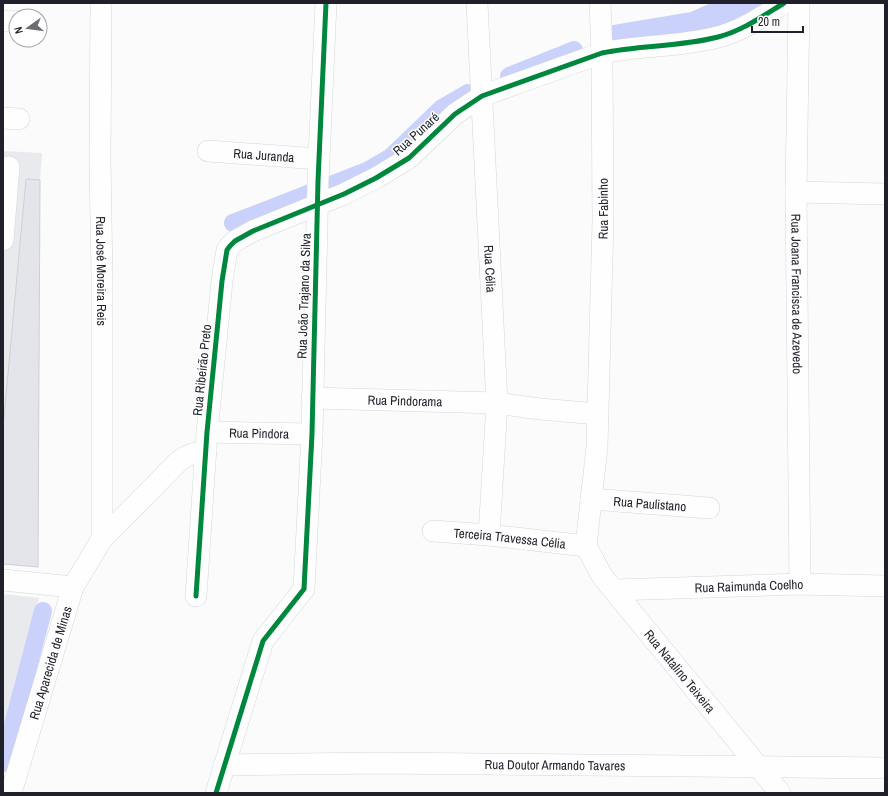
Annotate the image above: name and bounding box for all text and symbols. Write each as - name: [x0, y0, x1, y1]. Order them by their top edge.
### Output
- north arrow: [8, 8, 48, 48]
- scale bar: [752, 8, 803, 34]
- text: 20 m: [758, 14, 780, 30]
- text: N: [11, 26, 26, 35]
- street label: Rua Punaré: [389, 109, 443, 159]
- street label: Rua Juranda: [233, 144, 295, 166]
- street label: Rua Fabinho: [594, 178, 612, 240]
- street label: Rua Joana Francisca de Azevedo: [788, 214, 806, 374]
- street label: Rua José Moreira Reis: [92, 216, 111, 326]
- street label: Rua João Trajano da Silva: [293, 233, 315, 359]
- street label: Rua Célia: [481, 245, 500, 293]
- street label: Rua Ribeirão Preto: [189, 323, 215, 417]
- street label: Rua Pindorama: [367, 391, 443, 410]
- street label: Rua Pindora: [229, 424, 289, 442]
- street label: Rua Paulistano: [613, 492, 687, 515]
- street label: Terceira Travessa Célia: [453, 524, 567, 552]
- street label: Rua Raimunda Coelho: [694, 575, 803, 596]
- street label: Rua Aparecida de Minas: [25, 604, 75, 721]
- street label: Rua Natalino Teixeira: [641, 626, 719, 716]
- street label: Rua Doutor Armando Tavares: [485, 756, 625, 774]

